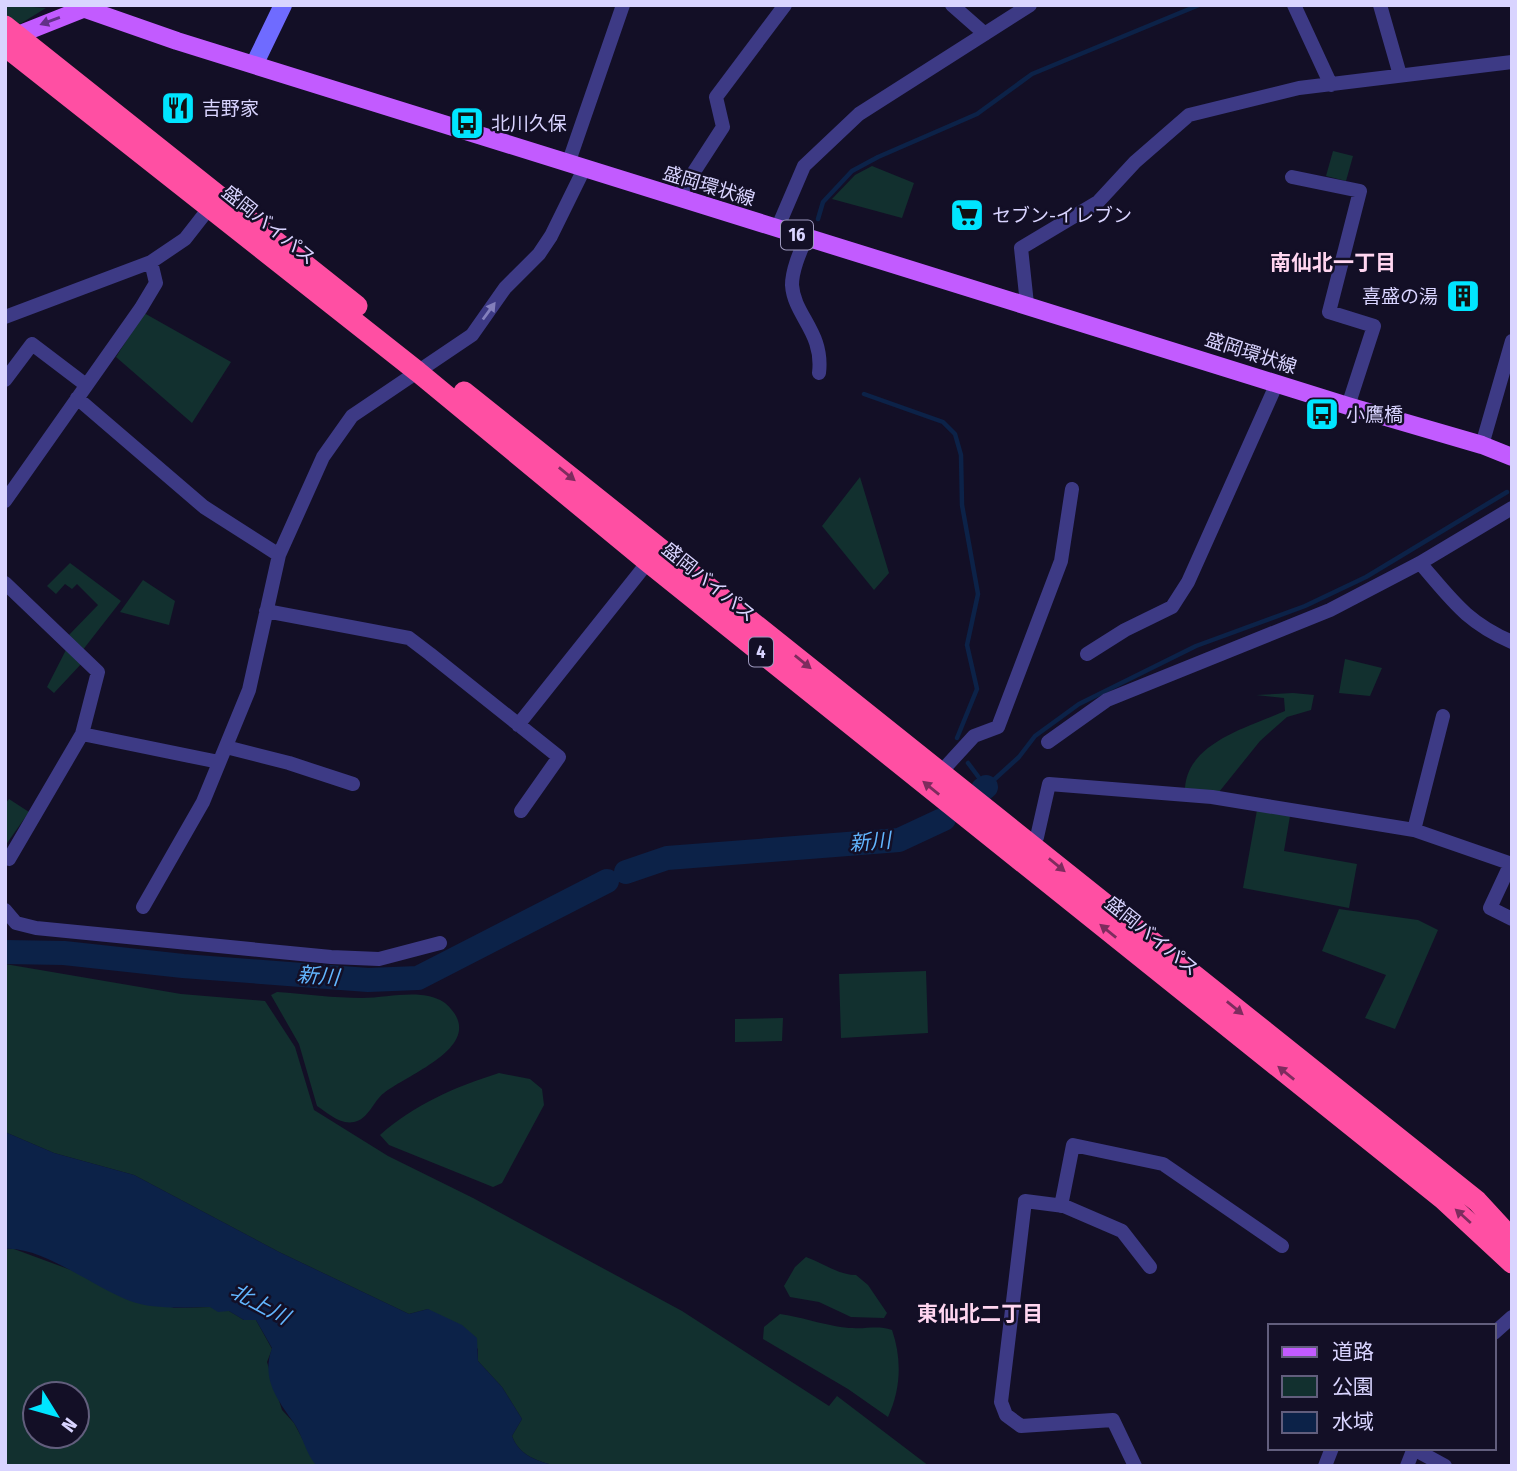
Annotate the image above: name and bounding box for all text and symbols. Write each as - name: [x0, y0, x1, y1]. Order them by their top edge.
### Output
- one-way arrow: [39, 16, 60, 27]
- restaurant icon: 吉野家: [159, 89, 197, 127]
- place label: 吉野家: [202, 97, 259, 120]
- bus stop icon: 北川久保: [448, 104, 486, 142]
- place label: 北川久保: [491, 112, 567, 135]
- street label: 盛岡環状線: [660, 161, 758, 211]
- street label: 盛岡バイパス: [218, 180, 320, 270]
- supermarket icon: セブン-イレブン: [948, 196, 986, 234]
- place label: セブン-イレブン: [992, 204, 1132, 227]
- road number: 16: [781, 220, 813, 249]
- district label: 南仙北一丁目: [1270, 250, 1396, 276]
- building icon: 喜盛の湯: [1444, 277, 1482, 315]
- place label: 喜盛の湯: [1362, 285, 1438, 308]
- one-way arrow: [481, 302, 495, 320]
- street label: 盛岡環状線: [1202, 327, 1300, 379]
- bus stop icon: 小鷹橋: [1303, 395, 1341, 433]
- place label: 小鷹橋: [1346, 403, 1403, 426]
- one-way arrow: [558, 467, 576, 482]
- street label: 盛岡バイパス: [658, 537, 760, 627]
- road number: 4: [749, 638, 773, 666]
- one-way arrow: [794, 654, 811, 669]
- one-way arrow: [922, 781, 940, 796]
- water label: 新川: [848, 827, 894, 857]
- one-way arrow: [1048, 858, 1066, 872]
- street label: 盛岡バイパス: [1101, 891, 1203, 981]
- one-way arrow: [1100, 923, 1118, 938]
- water label: 新川: [296, 961, 342, 991]
- one-way arrow: [1225, 1000, 1243, 1015]
- one-way arrow: [1277, 1066, 1294, 1081]
- one-way arrow: [1454, 1208, 1472, 1224]
- water label: 北上川: [226, 1278, 296, 1331]
- district label: 東仙北二丁目: [917, 1301, 1043, 1327]
- legend: [1268, 1324, 1496, 1450]
- text: 道路: [1332, 1339, 1374, 1365]
- text: 公園: [1332, 1374, 1374, 1400]
- north arrow: [21, 1380, 91, 1450]
- text: 水域: [1332, 1409, 1374, 1435]
- text: N: [57, 1413, 82, 1436]

